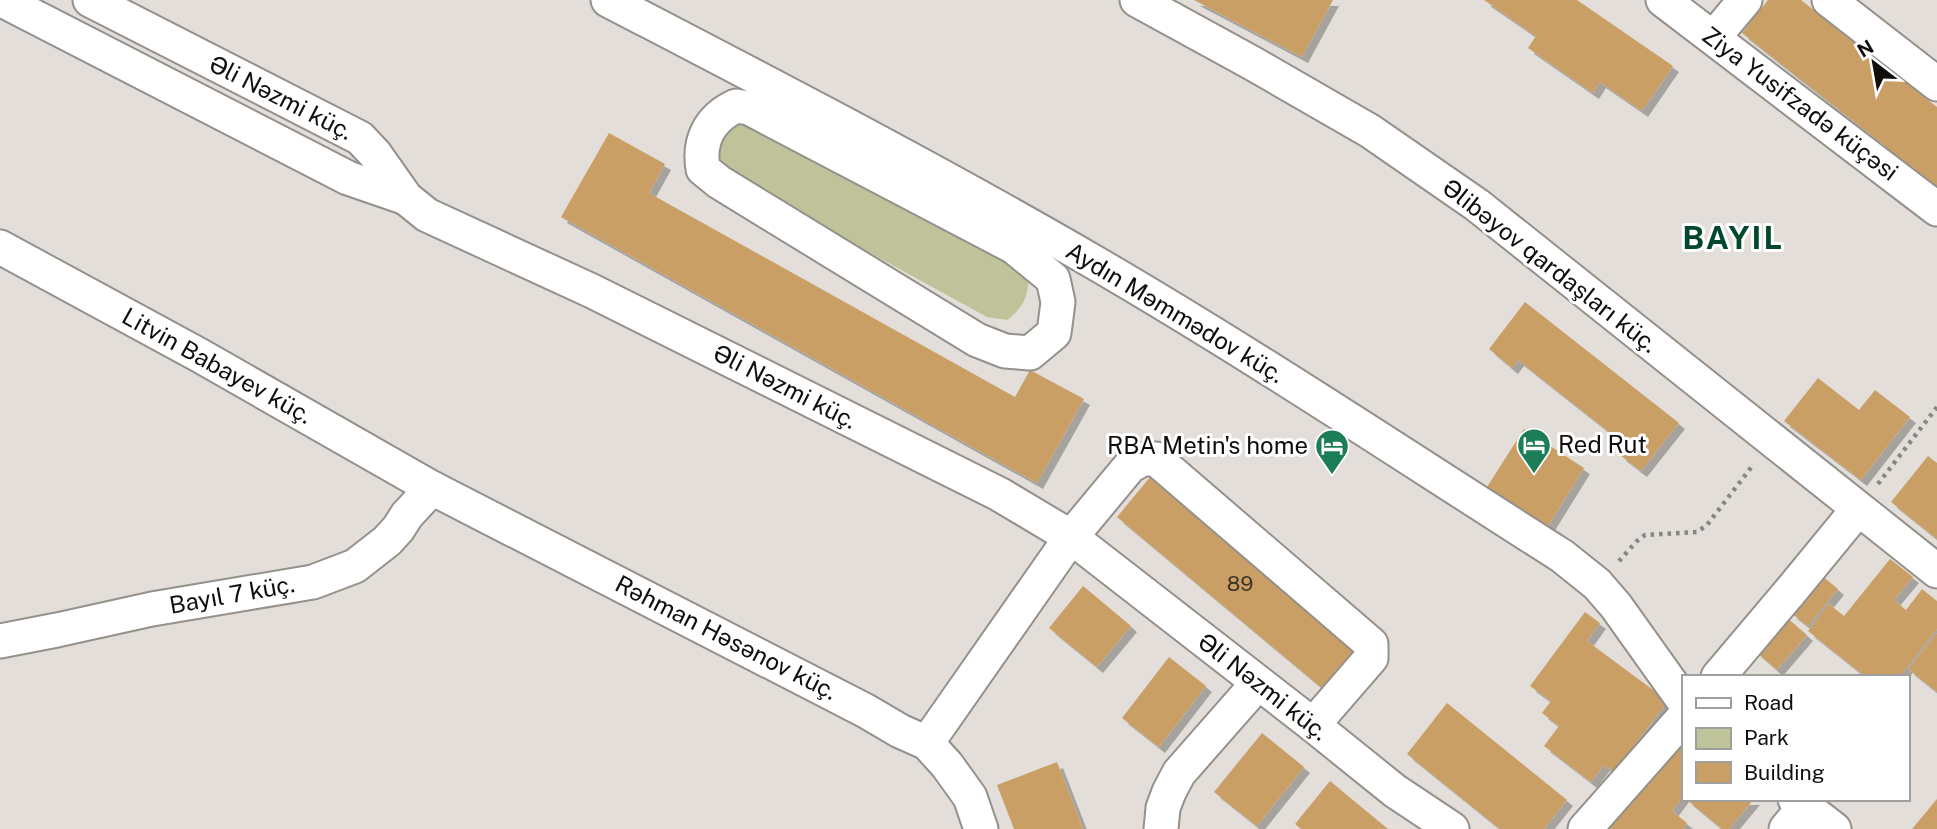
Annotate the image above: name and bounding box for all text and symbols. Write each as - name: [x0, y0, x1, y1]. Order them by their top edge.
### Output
- street label: Ziya Yusifzadə küçəsi: [1697, 20, 1904, 186]
- north arrow: [1839, 28, 1909, 98]
- text: N: [1853, 35, 1877, 62]
- street label: Əli Nəzmi küç.: [205, 49, 358, 145]
- street label: Əlibəyov qardaşları küç.: [1437, 173, 1664, 358]
- district label: BAYIL: [1682, 219, 1784, 256]
- street label: Aydın Məmmədov küç.: [1062, 236, 1290, 388]
- street label: Litvin Babayev küç.: [118, 301, 317, 429]
- street label: Əli Nəzmi küç.: [709, 338, 862, 434]
- hotel icon: Red Rut: [1515, 426, 1553, 475]
- hotel icon: RBA Metin's home: [1313, 427, 1351, 476]
- place label: Red Rut: [1558, 430, 1647, 458]
- place label: RBA Metin's home: [1107, 431, 1308, 459]
- street label: Bayıl 7 küç.: [167, 569, 297, 619]
- street label: Rəhman Həsənov küç.: [611, 569, 842, 705]
- house number: 89: [1227, 571, 1253, 596]
- street label: Əli Nəzmi küç.: [1193, 627, 1334, 746]
- legend: [1682, 675, 1909, 801]
- text: Road: [1744, 690, 1794, 715]
- text: Park: [1744, 725, 1789, 750]
- text: Building: [1744, 760, 1825, 785]

